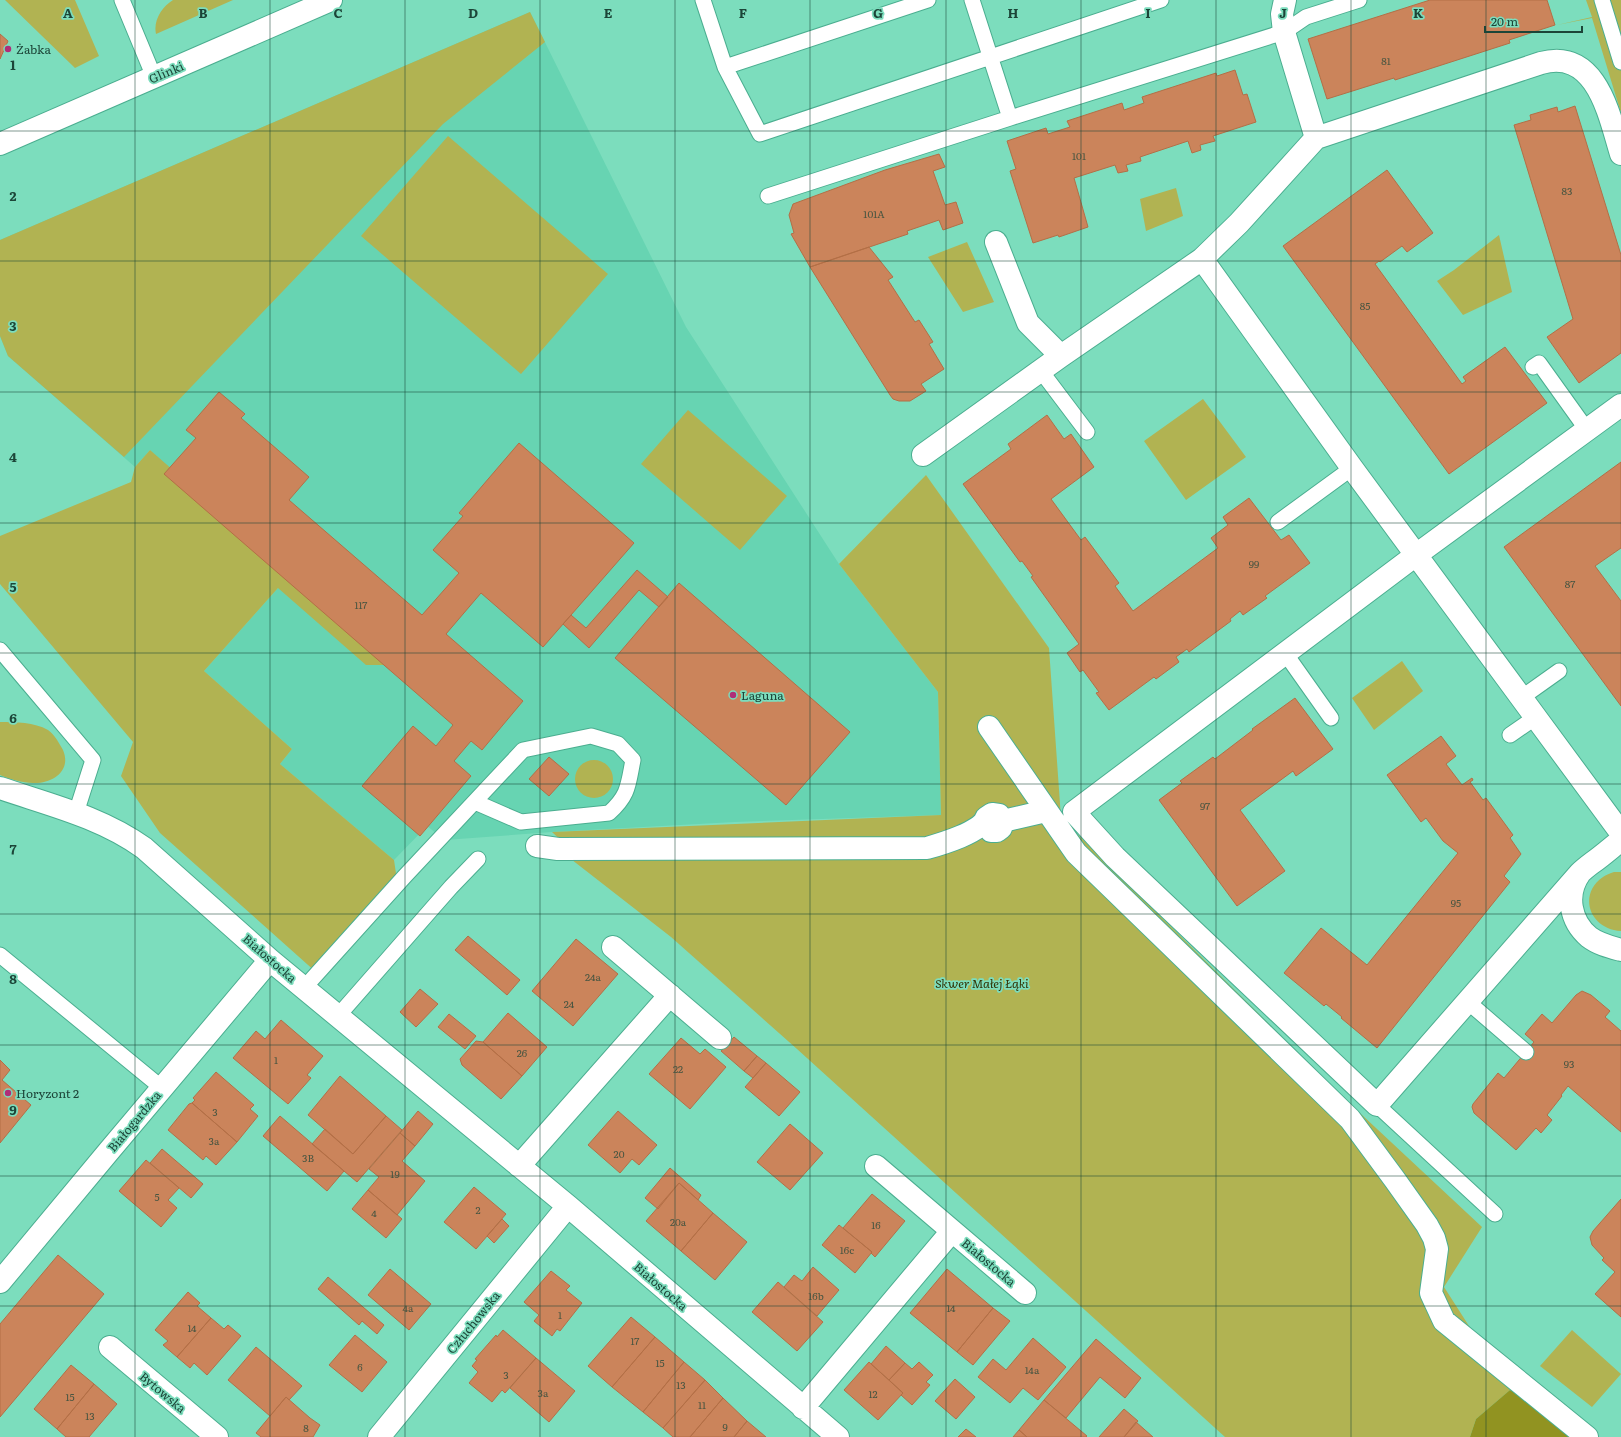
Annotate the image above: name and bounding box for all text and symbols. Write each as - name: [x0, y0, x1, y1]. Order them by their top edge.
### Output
- text: A: [63, 3, 73, 22]
- text: B: [199, 3, 208, 22]
- text: C: [333, 3, 343, 22]
- text: D: [468, 3, 478, 22]
- text: E: [604, 3, 613, 22]
- text: F: [739, 3, 747, 22]
- text: G: [873, 3, 883, 22]
- text: H: [1008, 3, 1019, 22]
- text: I: [1145, 3, 1151, 22]
- text: J: [1279, 3, 1287, 22]
- text: K: [1413, 3, 1424, 22]
- scale bar: [1485, 8, 1582, 34]
- text: 20 m: [1491, 12, 1518, 30]
- place label: Żabka: [16, 40, 51, 58]
- marker: Żabka: [3, 44, 13, 54]
- house number: 81: [1381, 53, 1391, 68]
- text: 1: [10, 55, 16, 74]
- street label: Glinki: [146, 57, 186, 87]
- house number: 101: [1072, 148, 1086, 163]
- house number: 83: [1562, 183, 1572, 198]
- text: 2: [10, 186, 17, 205]
- house number: 101A: [863, 206, 885, 221]
- house number: 85: [1360, 298, 1370, 313]
- text: 3: [9, 316, 17, 335]
- text: 4: [9, 447, 17, 466]
- house number: 99: [1249, 556, 1259, 571]
- house number: 87: [1565, 576, 1575, 591]
- text: 5: [9, 577, 17, 596]
- house number: 117: [355, 597, 367, 612]
- place label: Laguna: [741, 686, 784, 704]
- marker: Laguna: [728, 690, 738, 700]
- text: 6: [9, 708, 17, 727]
- house number: 97: [1200, 798, 1210, 813]
- text: 7: [9, 839, 17, 858]
- house number: 95: [1451, 895, 1461, 910]
- street label: Białostocka: [239, 930, 301, 987]
- text: 8: [9, 969, 17, 988]
- house number: 24a: [585, 969, 602, 984]
- park label: Skwer Małej Łąki: [935, 974, 1029, 992]
- house number: 24: [564, 996, 575, 1011]
- house number: 26: [517, 1045, 528, 1060]
- house number: 1: [274, 1052, 278, 1067]
- house number: 93: [1564, 1056, 1574, 1071]
- house number: 22: [673, 1061, 683, 1076]
- place label: Horyzont 2: [16, 1084, 79, 1102]
- street label: Białogardzka: [103, 1086, 165, 1155]
- marker: Horyzont 2: [3, 1088, 13, 1098]
- text: 9: [9, 1100, 17, 1119]
- house number: 3: [212, 1104, 218, 1119]
- house number: 3a: [209, 1133, 220, 1148]
- house number: 20: [614, 1146, 625, 1161]
- house number: 3B: [302, 1150, 314, 1165]
- house number: 19: [390, 1166, 400, 1181]
- house number: 5: [154, 1189, 160, 1204]
- house number: 2: [475, 1202, 481, 1217]
- house number: 4: [371, 1205, 377, 1220]
- house number: 20a: [670, 1214, 687, 1229]
- house number: 16: [871, 1217, 881, 1232]
- street label: Białostocka: [958, 1234, 1020, 1290]
- house number: 16c: [840, 1242, 854, 1257]
- street label: Białostocka: [630, 1258, 692, 1315]
- street label: Człuchowska: [442, 1286, 504, 1357]
- house number: 16b: [808, 1288, 824, 1303]
- house number: 4a: [403, 1300, 414, 1315]
- house number: 14: [946, 1300, 956, 1315]
- house number: 1: [558, 1307, 562, 1322]
- house number: 14: [187, 1320, 197, 1335]
- house number: 17: [631, 1333, 639, 1348]
- house number: 15: [655, 1355, 665, 1370]
- house number: 6: [357, 1359, 363, 1374]
- house number: 14a: [1025, 1362, 1040, 1377]
- street label: Bytowska: [136, 1367, 191, 1417]
- house number: 3: [503, 1367, 509, 1382]
- house number: 13: [676, 1377, 686, 1392]
- house number: 3a: [538, 1385, 549, 1400]
- house number: 12: [868, 1386, 878, 1401]
- house number: 15: [65, 1389, 75, 1404]
- house number: 11: [698, 1397, 706, 1412]
- house number: 13: [85, 1408, 95, 1423]
- house number: 9: [722, 1419, 728, 1434]
- house number: 8: [303, 1420, 309, 1435]

